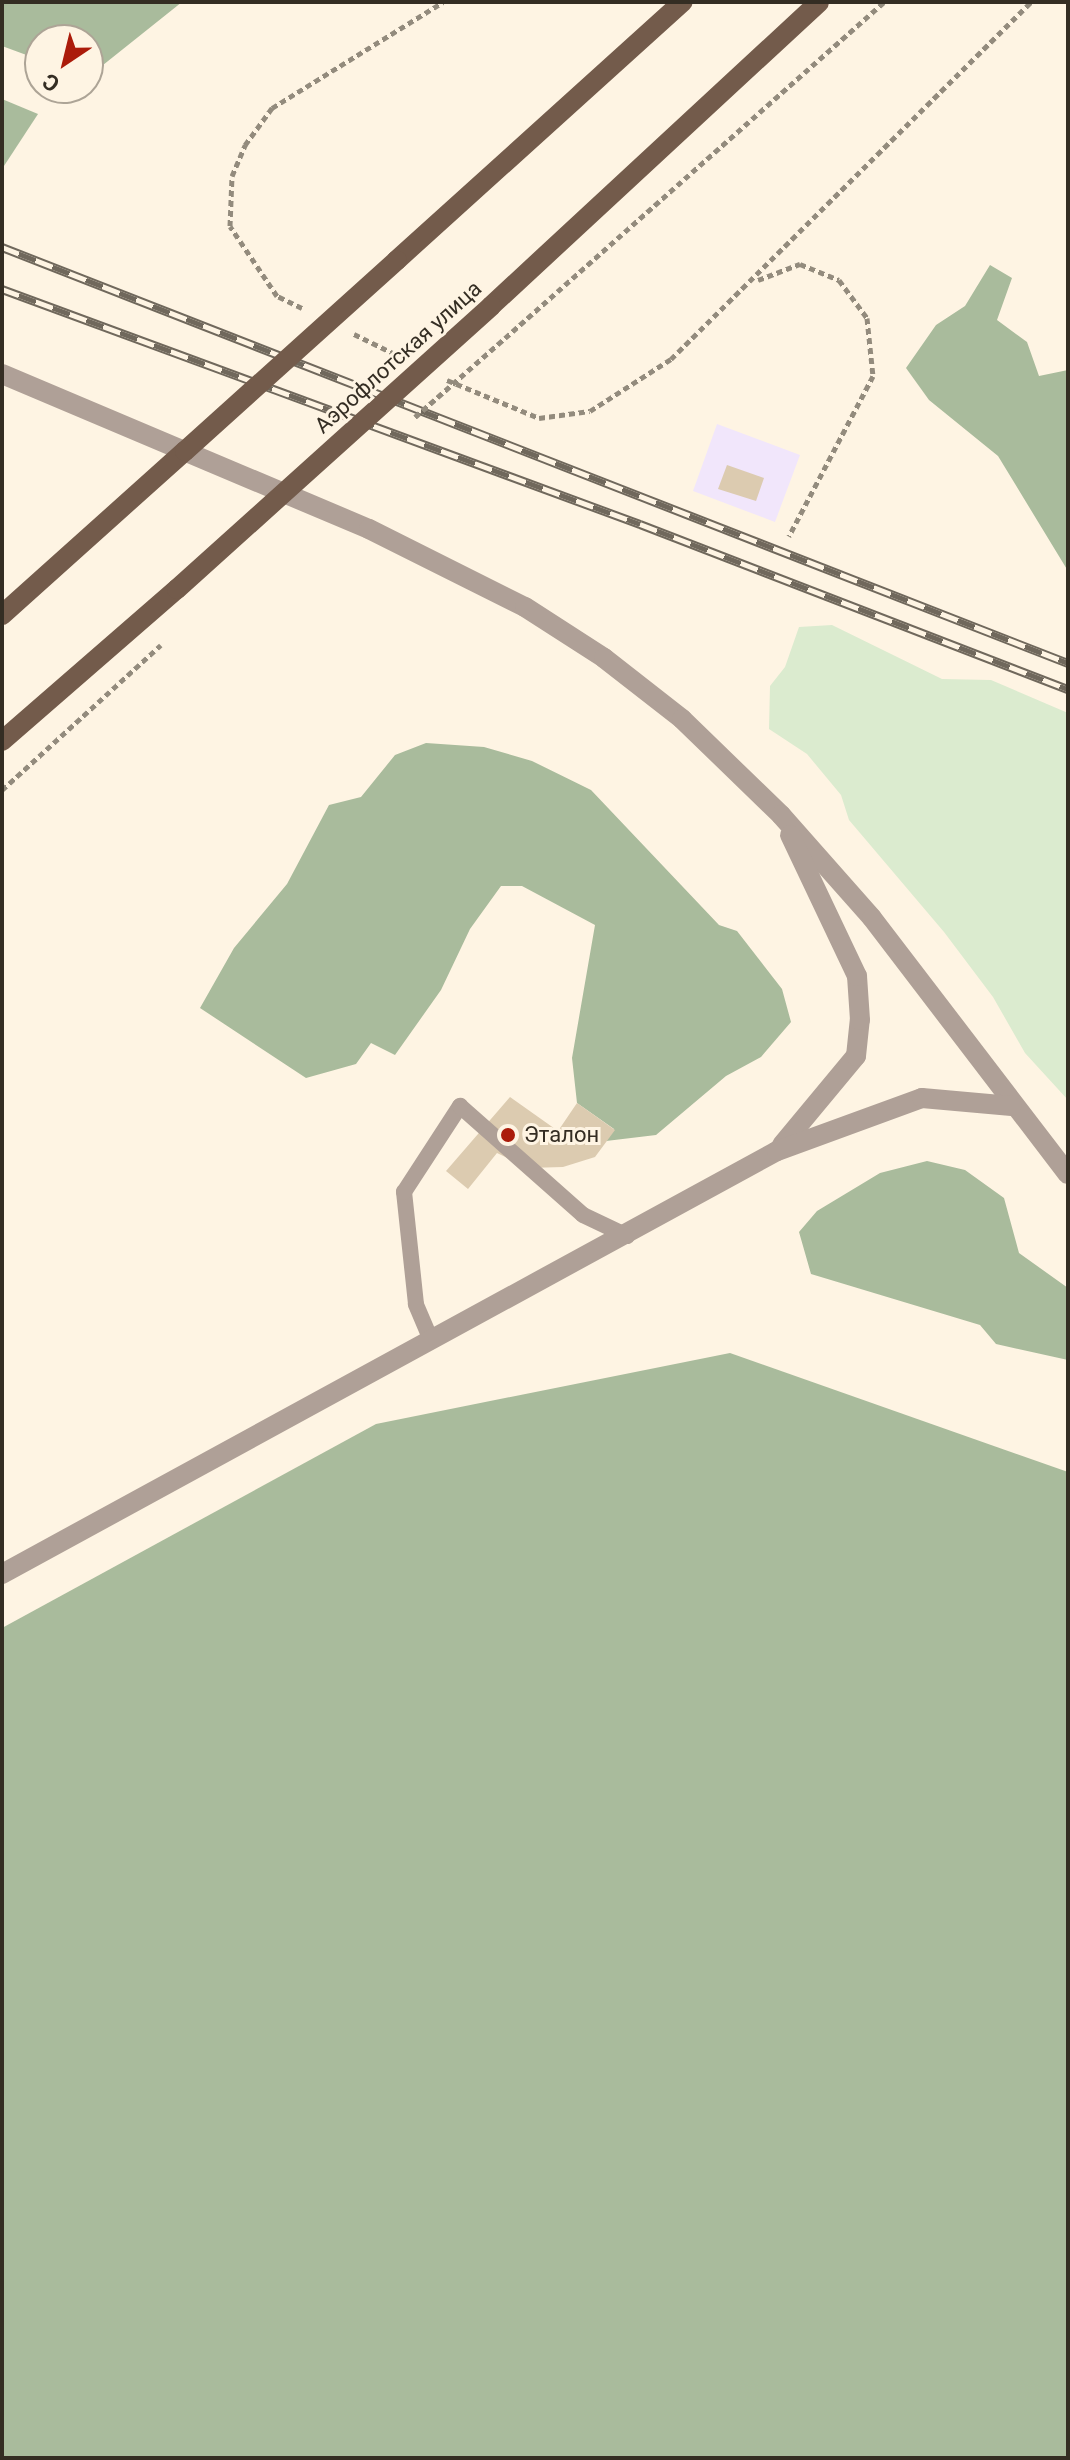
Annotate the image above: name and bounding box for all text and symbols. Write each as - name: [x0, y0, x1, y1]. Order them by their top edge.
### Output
- north arrow: [24, 24, 104, 104]
- text: С: [38, 68, 64, 97]
- street label: Аэрофлотская улица: [309, 275, 487, 439]
- place label: Эталон: [524, 1122, 599, 1148]
- marker: Эталон: [499, 1126, 517, 1144]

